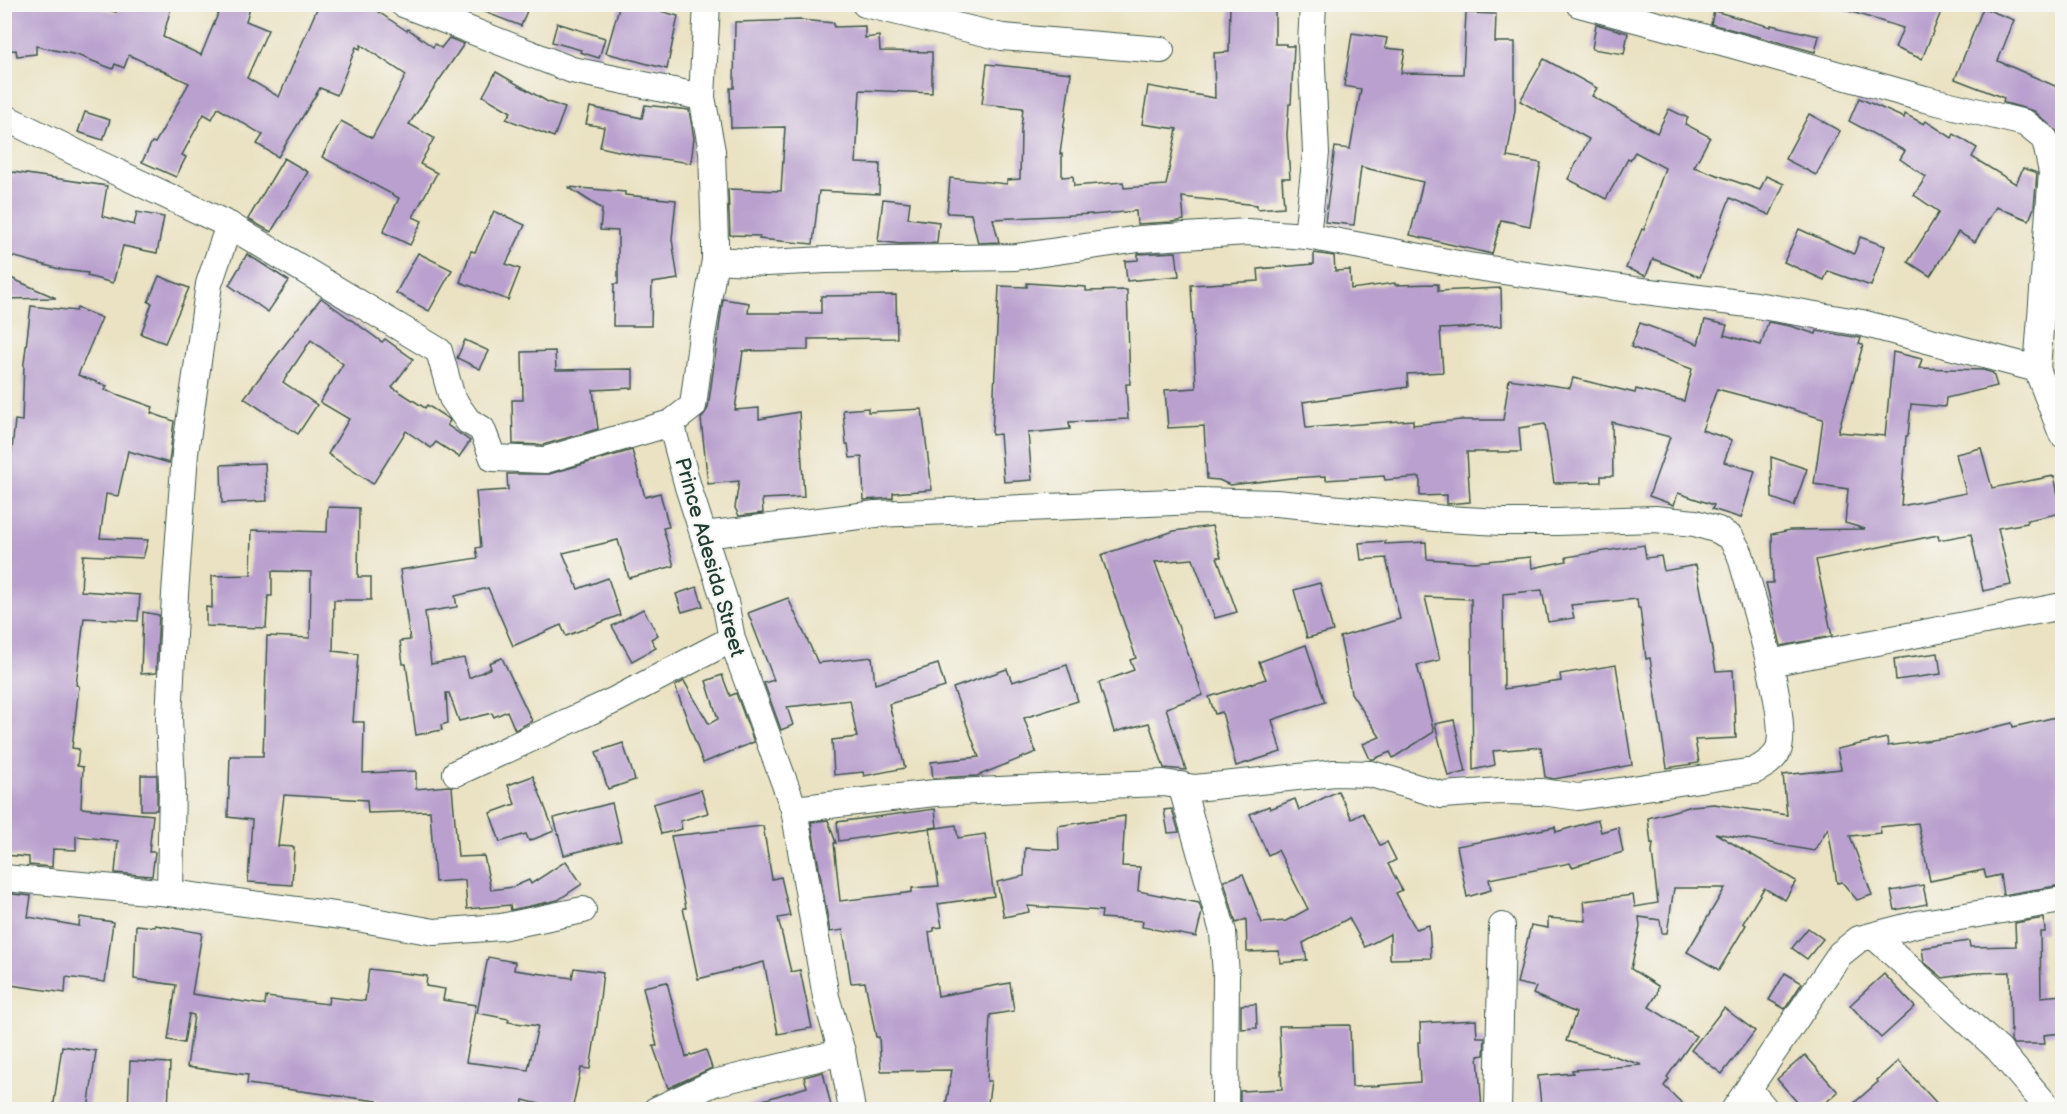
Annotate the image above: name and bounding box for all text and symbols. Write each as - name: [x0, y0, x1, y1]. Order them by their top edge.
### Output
- street label: Prince Adesida Street: [669, 455, 750, 660]

